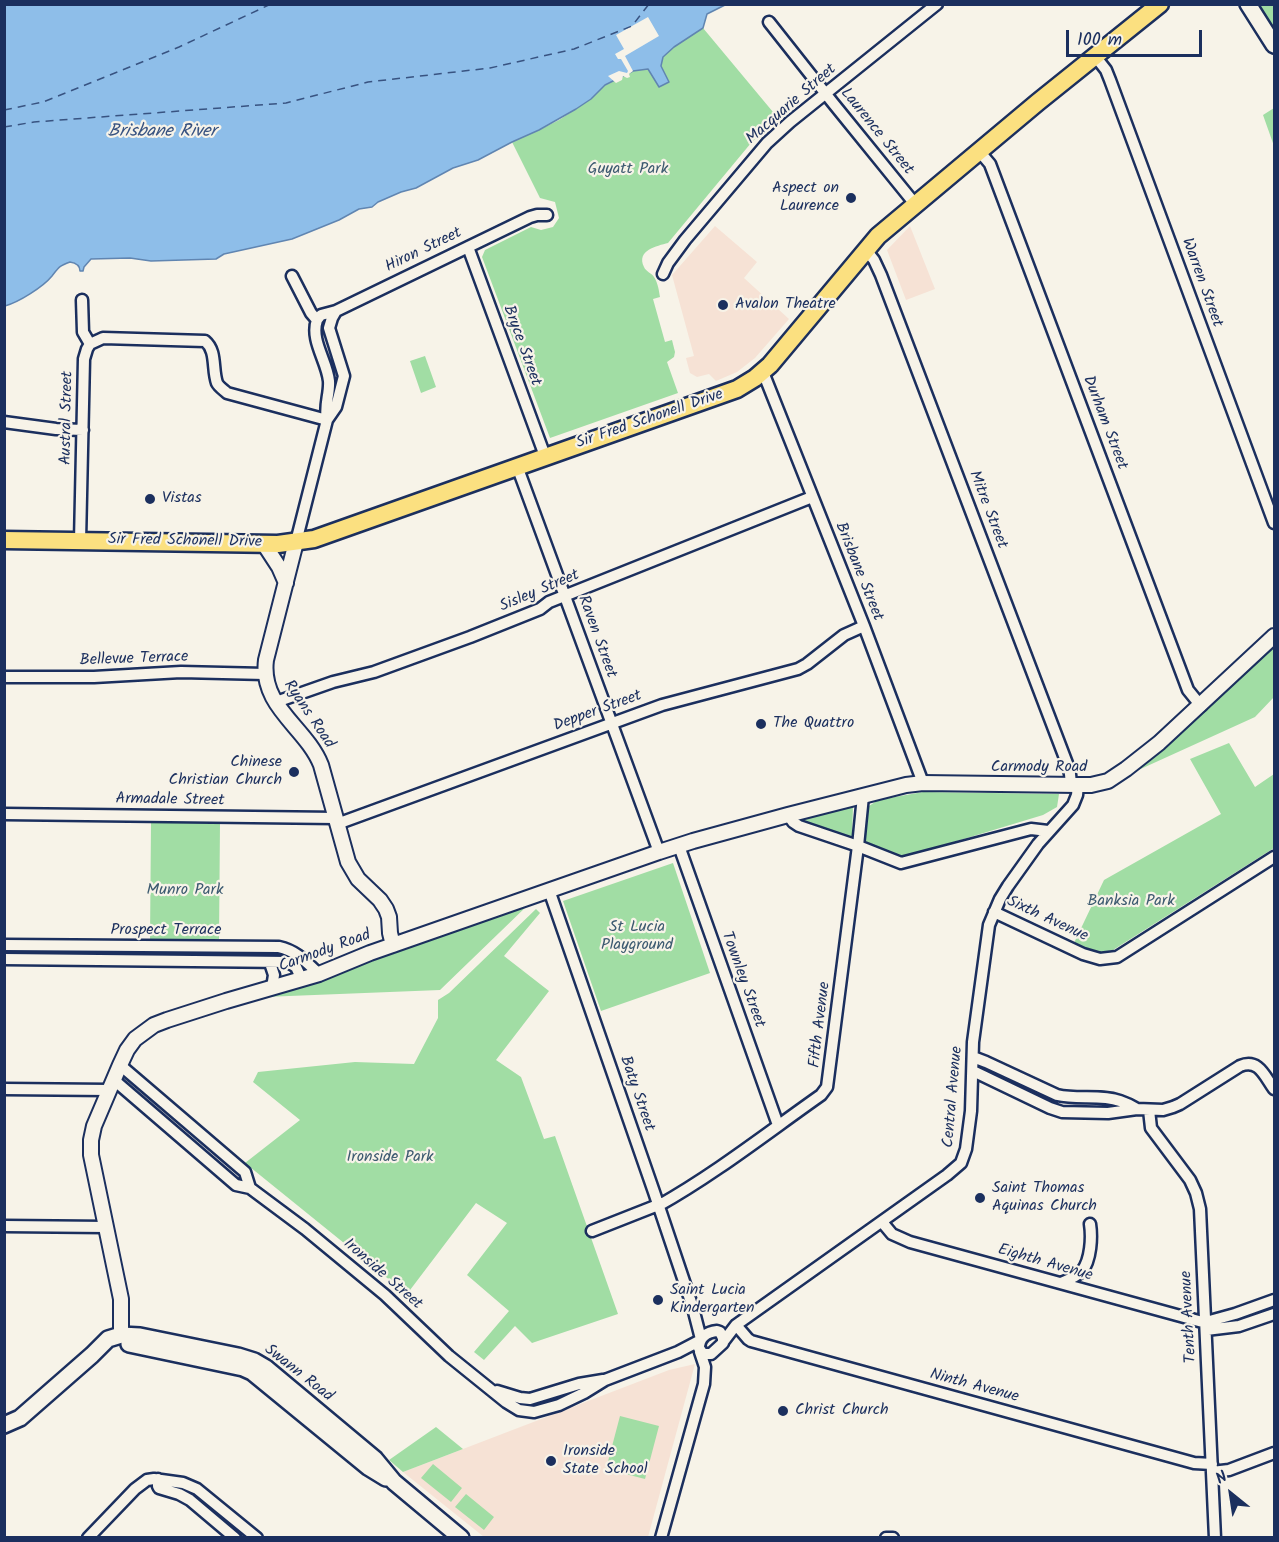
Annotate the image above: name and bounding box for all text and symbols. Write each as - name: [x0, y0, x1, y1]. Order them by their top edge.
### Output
- scale bar: [1069, 18, 1206, 56]
- text: 100 m: [1077, 26, 1122, 55]
- street label: Macquarie Street: [743, 61, 841, 149]
- street label: Laurence Street: [835, 85, 917, 179]
- water label: Brisbane River: [108, 122, 216, 144]
- park label: Guyatt Park: [588, 160, 668, 180]
- place label: Aspect on Laurence: [772, 179, 839, 217]
- marker: Aspect on Laurence: [844, 191, 858, 205]
- street label: Hiron Street: [383, 224, 465, 278]
- street label: Warren Street: [1176, 236, 1226, 330]
- place label: Avalon Theatre: [735, 295, 836, 315]
- marker: Avalon Theatre: [716, 298, 730, 312]
- street label: Bryce Street: [498, 303, 544, 389]
- street label: Austral Street: [58, 371, 78, 465]
- street label: Durham Street: [1077, 373, 1131, 473]
- street label: Sir Fred Schonell Drive: [574, 386, 726, 454]
- street label: Mitre Street: [963, 468, 1011, 552]
- place label: Vistas: [162, 489, 202, 509]
- marker: Vistas: [143, 492, 157, 506]
- street label: Brisbane Street: [829, 520, 887, 624]
- street label: Sir Fred Schonell Drive: [108, 531, 262, 553]
- street label: Sisley Street: [497, 567, 583, 617]
- street label: Raven Street: [572, 593, 620, 681]
- street label: Bellevue Terrace: [79, 649, 189, 671]
- street label: Ryans Road: [278, 677, 338, 753]
- street label: Depper Street: [551, 687, 645, 737]
- place label: The Quattro: [773, 714, 854, 734]
- marker: The Quattro: [754, 717, 768, 731]
- place label: Chinese Christian Church: [169, 753, 282, 791]
- street label: Carmody Road: [991, 758, 1087, 778]
- marker: Chinese Christian Church: [287, 765, 301, 779]
- street label: Armadale Street: [115, 790, 225, 812]
- park label: Munro Park: [147, 881, 223, 901]
- park label: Banksia Park: [1087, 892, 1175, 912]
- street label: Sixth Avenue: [1003, 893, 1091, 947]
- park label: St Lucia Playground: [601, 918, 673, 956]
- street label: Prospect Terrace: [111, 921, 221, 941]
- street label: Carmody Road: [276, 927, 374, 977]
- street label: Townley Street: [716, 929, 768, 1031]
- street label: Fifth Avenue: [806, 981, 836, 1069]
- street label: Central Avenue: [940, 1045, 968, 1149]
- street label: Baty Street: [614, 1054, 658, 1134]
- park label: Ironside Park: [346, 1148, 434, 1168]
- place label: Saint Thomas Aquinas Church: [992, 1179, 1097, 1217]
- marker: Saint Thomas Aquinas Church: [973, 1191, 987, 1205]
- street label: Ironside Street: [338, 1235, 426, 1315]
- street label: Eighth Avenue: [995, 1241, 1095, 1287]
- street label: Tenth Avenue: [1178, 1270, 1202, 1364]
- place label: Saint Lucia Kindergarten: [670, 1281, 755, 1319]
- marker: Saint Lucia Kindergarten: [651, 1293, 665, 1307]
- street label: Swann Road: [260, 1341, 336, 1407]
- street label: Ninth Avenue: [927, 1366, 1021, 1408]
- place label: Christ Church: [795, 1401, 889, 1421]
- marker: Christ Church: [776, 1404, 790, 1418]
- place label: Ironside State School: [563, 1442, 648, 1480]
- marker: Ironside State School: [544, 1454, 558, 1468]
- north arrow: [1201, 1464, 1261, 1524]
- text: N: [1211, 1465, 1232, 1491]

